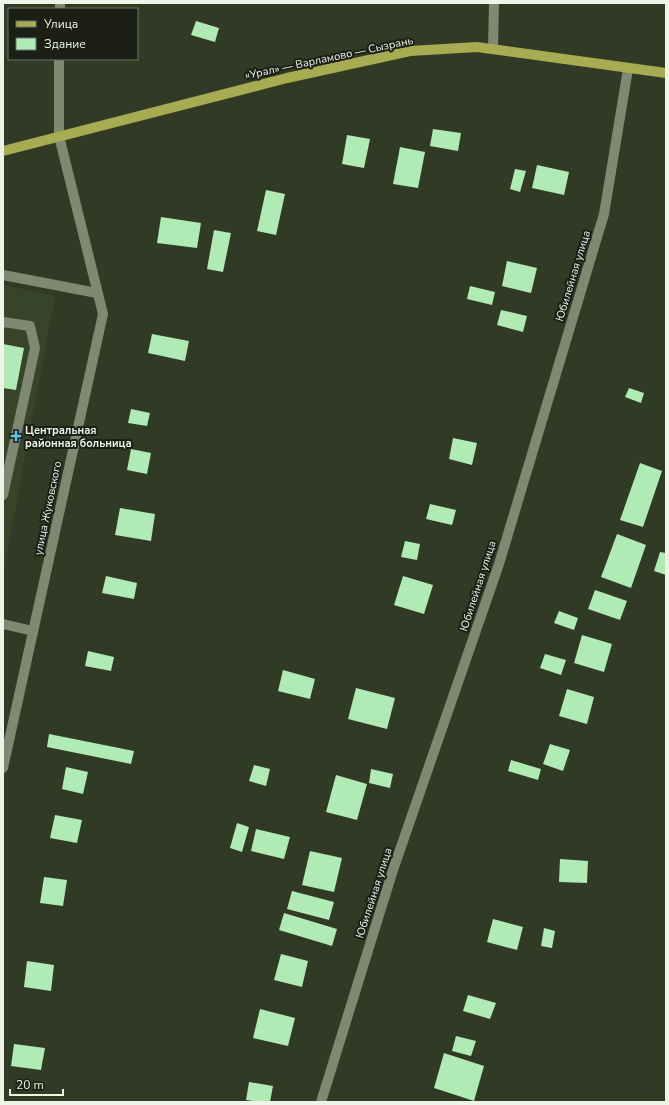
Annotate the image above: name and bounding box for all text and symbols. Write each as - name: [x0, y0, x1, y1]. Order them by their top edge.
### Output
- legend: [8, 8, 138, 60]
- text: Улица: [43, 16, 78, 32]
- street label: «Урал» — Варламово — Сызрань: [243, 33, 415, 83]
- text: Здание: [44, 36, 86, 52]
- street label: Юбилейная улица: [552, 229, 594, 323]
- place label: Центральная районная больница: [25, 423, 132, 451]
- marker: Центральная районная больница: [10, 430, 22, 442]
- street label: улица Жуковского: [31, 460, 65, 556]
- street label: Юбилейная улица: [456, 539, 500, 633]
- street label: Юбилейная улица: [352, 846, 396, 940]
- scale bar: [10, 1071, 63, 1097]
- text: 20 m: [16, 1077, 44, 1093]

